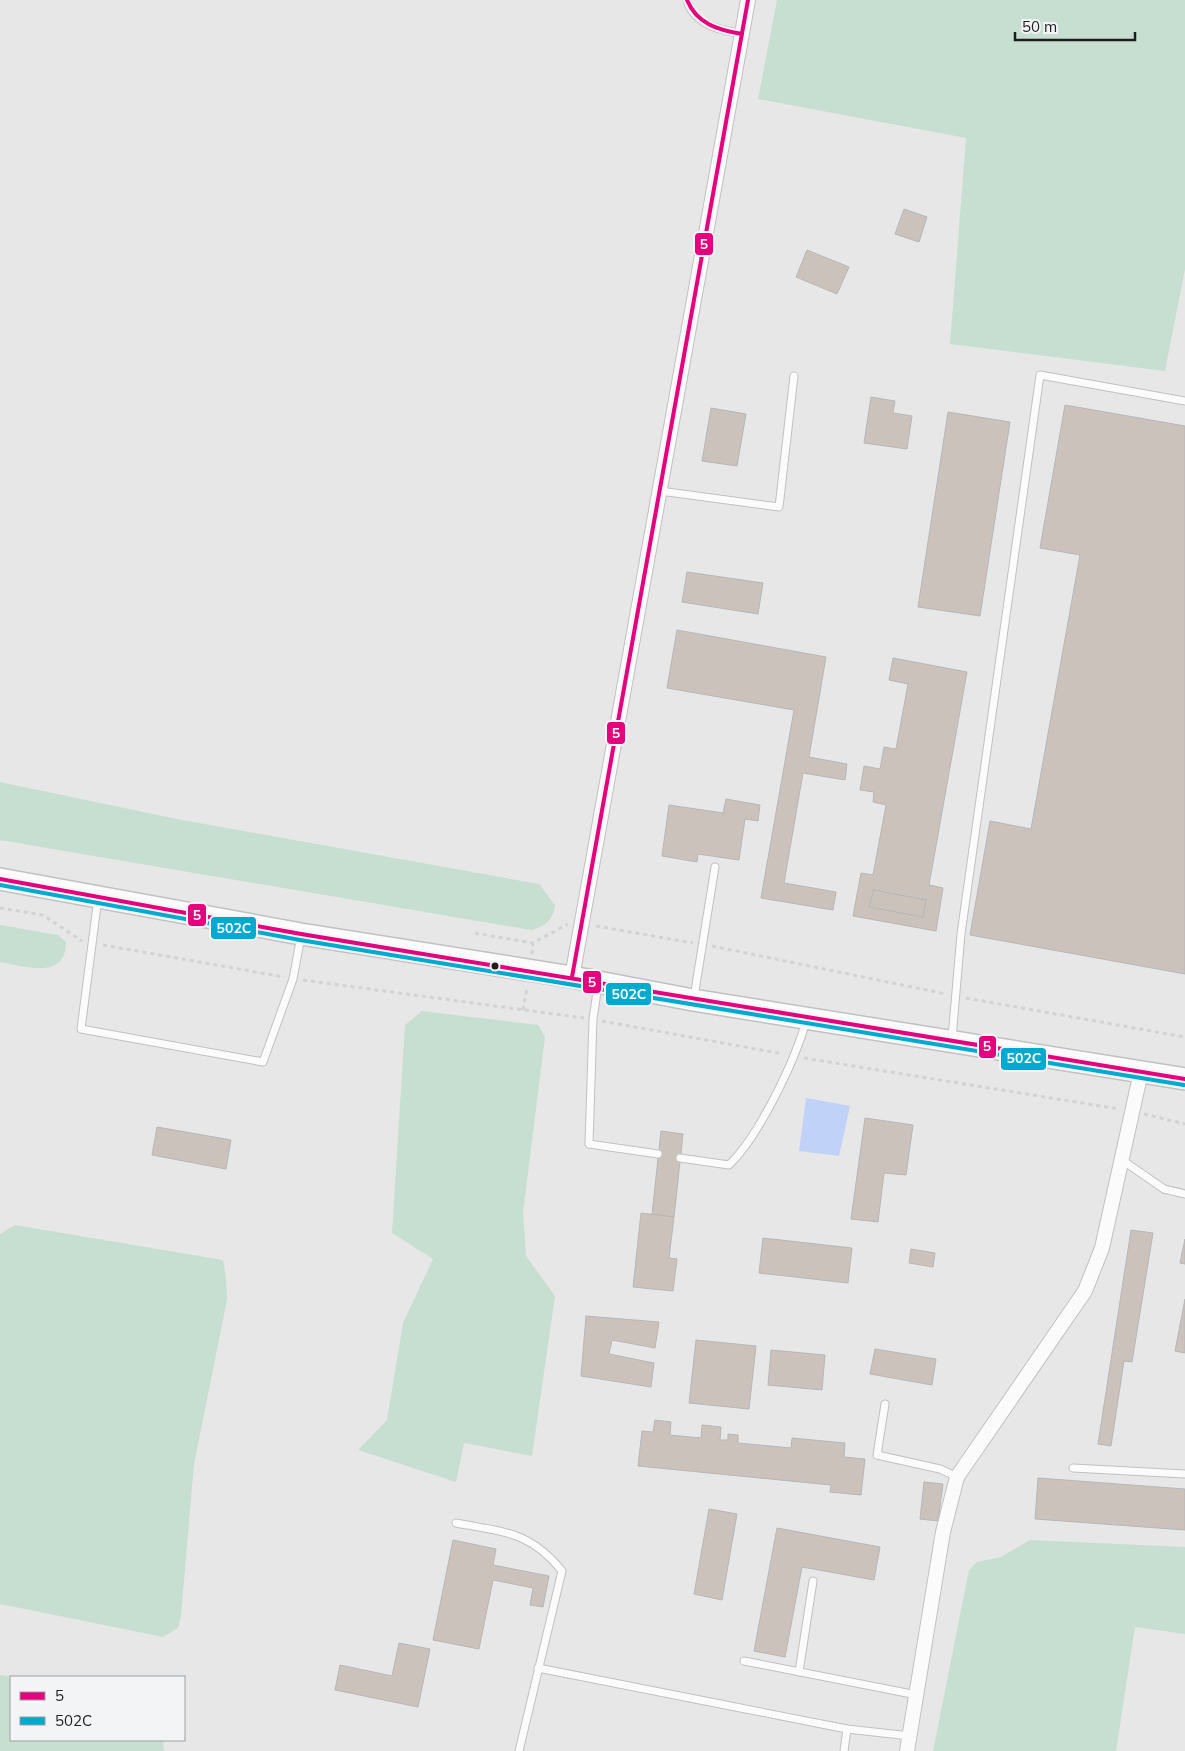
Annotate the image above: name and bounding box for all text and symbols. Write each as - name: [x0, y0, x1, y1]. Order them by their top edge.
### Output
- scale bar: [1015, 10, 1135, 42]
- text: 50 m: [1022, 17, 1057, 36]
- line badge: 5: [694, 232, 714, 256]
- text: 5: [700, 235, 708, 253]
- line badge: 5: [606, 721, 626, 745]
- text: 5: [612, 724, 620, 742]
- line badge: 5: [187, 903, 207, 927]
- text: 5: [193, 906, 201, 924]
- line badge: 502С: [210, 916, 257, 940]
- text: 502С: [217, 919, 251, 937]
- unlabelled marker: [490, 961, 500, 971]
- line badge: 5: [582, 970, 602, 994]
- text: 5: [588, 973, 596, 991]
- line badge: 502С: [605, 982, 652, 1006]
- text: 502С: [612, 985, 646, 1003]
- line badge: 5: [978, 1035, 997, 1059]
- text: 5: [983, 1037, 991, 1055]
- line badge: 502С: [1000, 1047, 1047, 1071]
- text: 502С: [1007, 1049, 1041, 1067]
- legend: [10, 1676, 185, 1741]
- text: 5: [55, 1686, 64, 1705]
- text: 502С: [55, 1711, 92, 1730]

